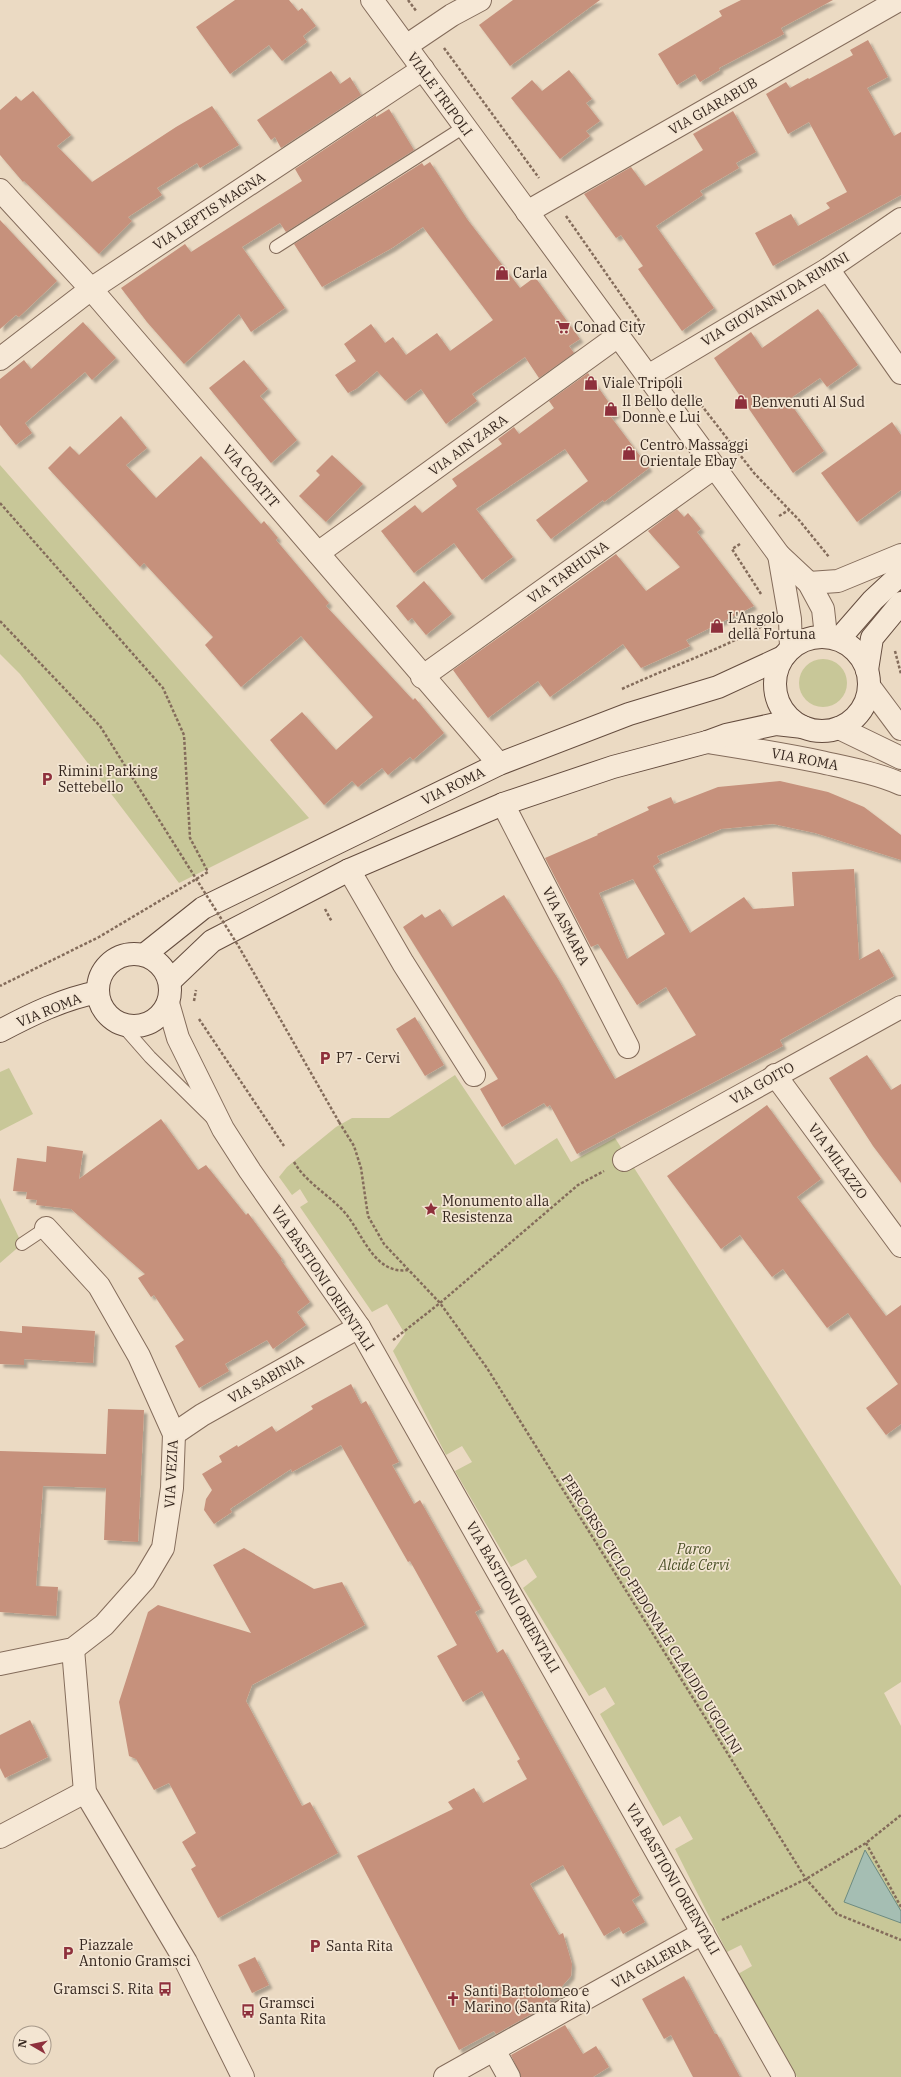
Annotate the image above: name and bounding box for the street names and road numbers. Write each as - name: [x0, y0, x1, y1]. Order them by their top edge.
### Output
- street label: VIALE TRIPOLI: [403, 48, 477, 140]
- street label: VIA GIARABUB: [665, 73, 761, 139]
- street label: VIA LEPTIS MAGNA: [149, 168, 269, 254]
- street label: VIA GIOVANNI DA RIMINI: [698, 248, 852, 350]
- street label: VIA AIN ZARA: [425, 410, 511, 480]
- street label: VIA COATIT: [219, 441, 283, 511]
- street label: VIA TARHUNA: [524, 536, 612, 608]
- street label: VIA ROMA: [770, 744, 841, 774]
- street label: VIA ROMA: [418, 763, 488, 809]
- street label: VIA ASMARA: [539, 884, 594, 969]
- street label: VIA ROMA: [14, 989, 84, 1031]
- street label: VIA GOITO: [726, 1058, 798, 1108]
- street label: VIA MILAZZO: [804, 1119, 872, 1203]
- street label: VIA BASTIONI ORIENTALI: [267, 1202, 379, 1354]
- street label: VIA SABINIA: [225, 1351, 308, 1407]
- street label: VIA VEZIA: [160, 1439, 182, 1509]
- street label: PERCORSO CICLO-PEDONALE CLAUDIO UGOLINI: [558, 1471, 746, 1758]
- street label: VIA BASTIONI ORIENTALI: [462, 1518, 564, 1676]
- street label: VIA BASTIONI ORIENTALI: [622, 1800, 724, 1958]
- street label: VIA GALERIA: [608, 1934, 694, 1992]

